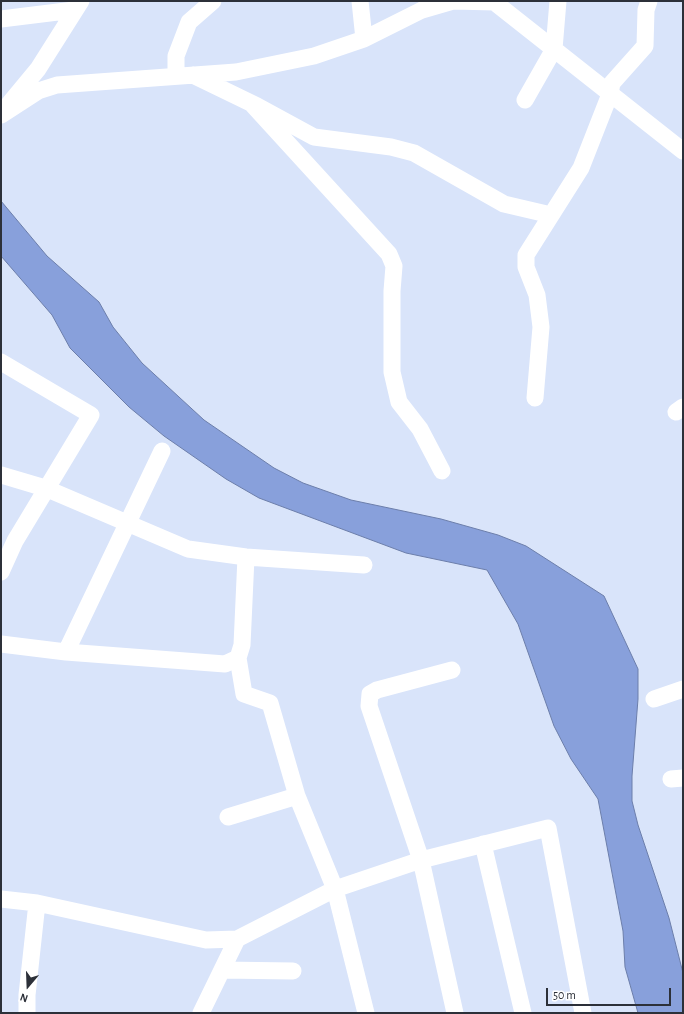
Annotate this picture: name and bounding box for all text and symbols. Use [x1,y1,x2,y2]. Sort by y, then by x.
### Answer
north arrow [8,966,48,1006]
scale bar [548,980,673,1006]
text: 50 m [553,989,576,1001]
text: N [19,991,29,1004]

